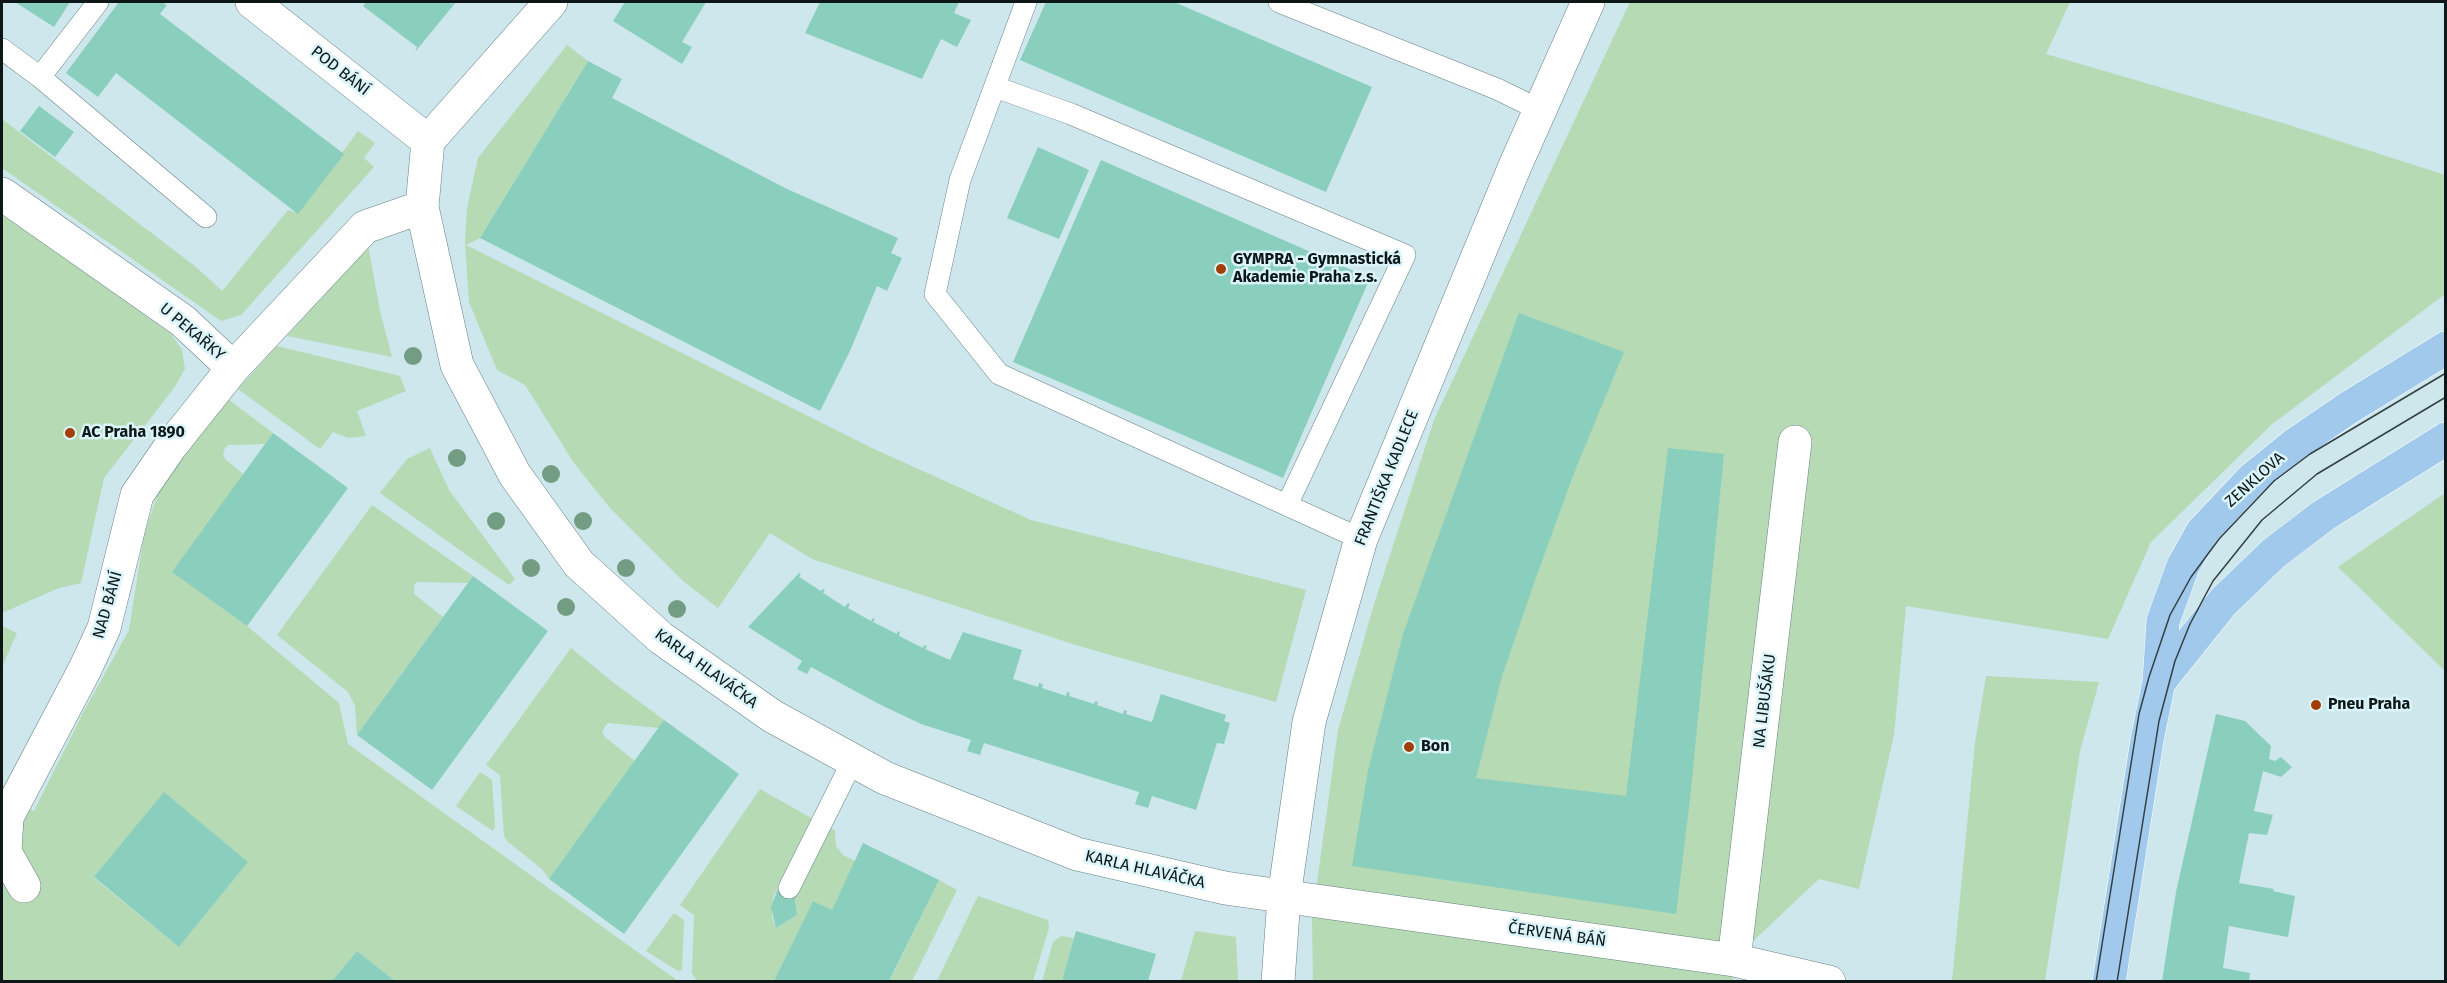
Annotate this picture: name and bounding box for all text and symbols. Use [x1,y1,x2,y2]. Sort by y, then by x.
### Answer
street label: POD BÁNÍ [307,42,373,100]
place label: GYMPRA - Gymnastická Akademie Praha z.s. [1233,250,1401,288]
marker: GYMPRA - Gymnastická Akademie Praha z.s. [1214,262,1228,276]
street label: U PEKAŘKY [156,299,228,365]
street label: FRANTIŠKA KADLECE [1351,407,1423,549]
place label: AC Praha 1890 [82,423,185,443]
marker: AC Praha 1890 [63,426,77,440]
street label: ZENKLOVA [2221,448,2289,512]
street label: NAD BÁNÍ [89,569,127,641]
street label: KARLA HLAVÁČKA [651,625,761,713]
street label: NA LIBUŠÁKU [1750,653,1780,749]
place label: Pneu Praha [2328,695,2410,715]
marker: Pneu Praha [2309,698,2323,712]
place label: Bon [1421,737,1449,757]
marker: Bon [1402,740,1416,754]
street label: KARLA HLAVÁČKA [1083,847,1207,893]
street label: ČERVENÁ BÁŇ [1507,919,1607,951]

